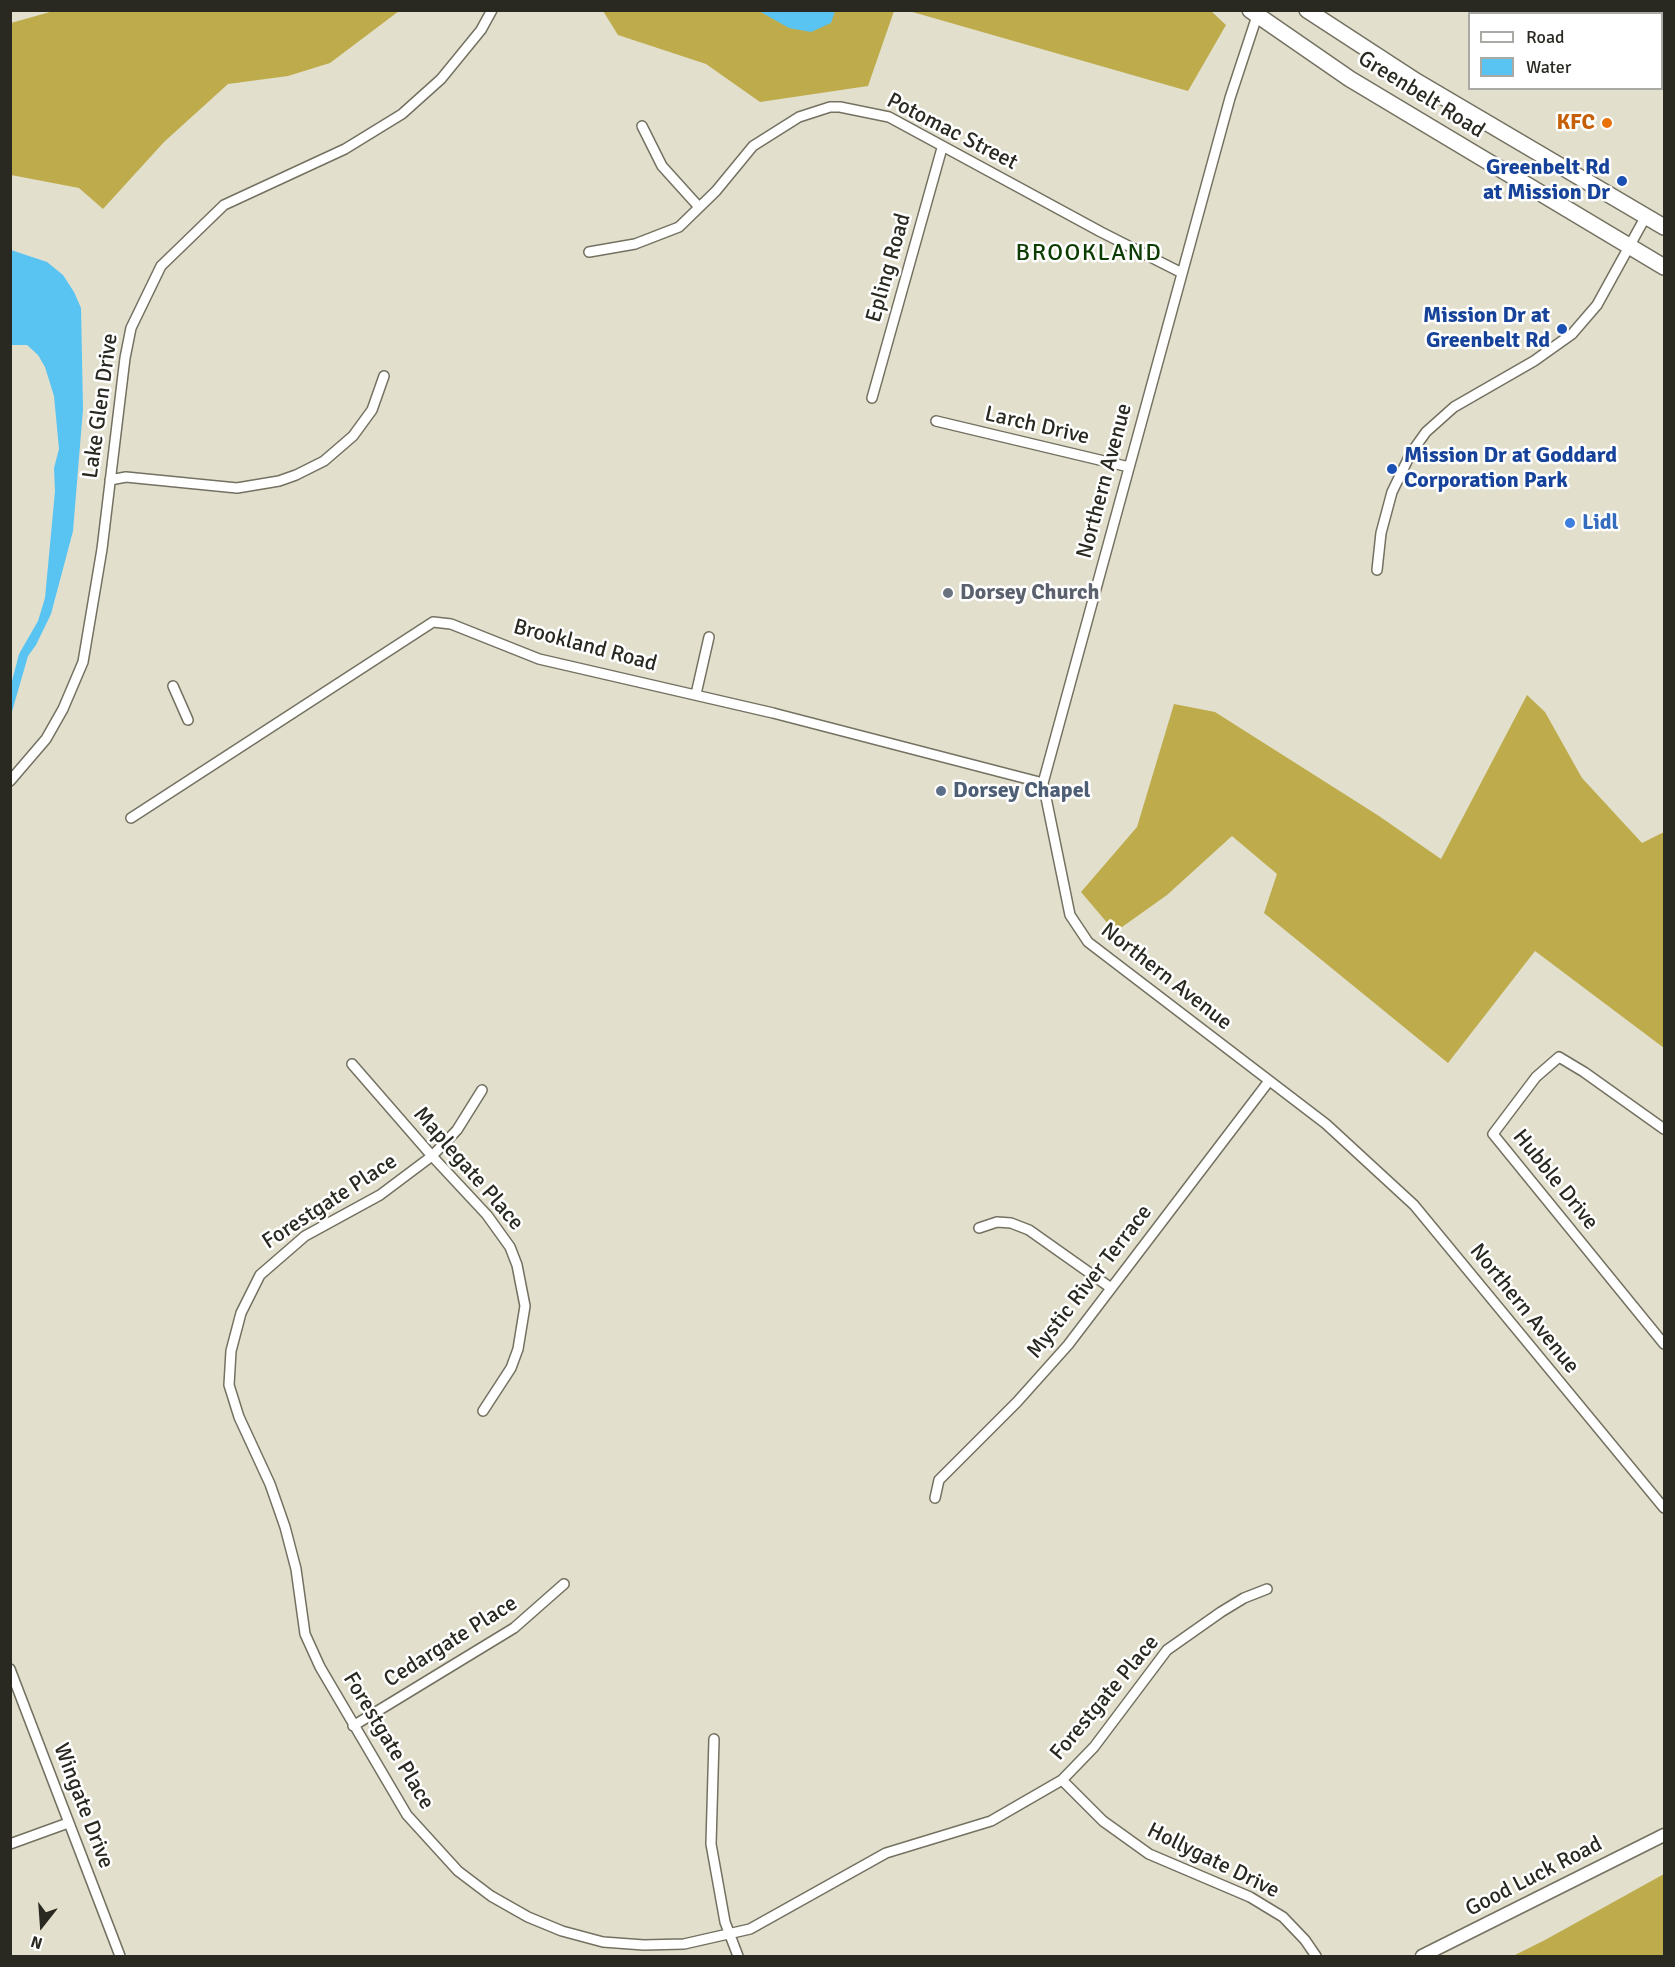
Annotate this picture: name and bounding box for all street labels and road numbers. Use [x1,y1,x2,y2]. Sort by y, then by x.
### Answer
street label: Greenbelt Road [1353,46,1489,144]
street label: Potomac Street [882,88,1022,176]
street label: Epling Road [861,211,917,325]
street label: Lake Glen Drive [78,332,124,480]
street label: Larch Drive [982,401,1092,451]
street label: Northern Avenue [1072,401,1138,561]
street label: Brookland Road [510,614,660,678]
street label: Northern Avenue [1095,918,1237,1036]
street label: Maplegate Place [407,1102,529,1236]
street label: Hubble Drive [1507,1125,1603,1235]
street label: Forestgate Place [258,1149,402,1255]
street label: Mystic River Terrace [1022,1200,1158,1364]
street label: Northern Avenue [1464,1239,1584,1379]
street label: Cedargate Place [380,1591,522,1693]
street label: Forestgate Place [1045,1630,1165,1766]
street label: Forestgate Place [337,1668,439,1814]
street label: Wingate Drive [47,1740,119,1872]
street label: Hollygate Drive [1143,1818,1283,1904]
street label: Good Luck Road [1461,1831,1607,1923]

